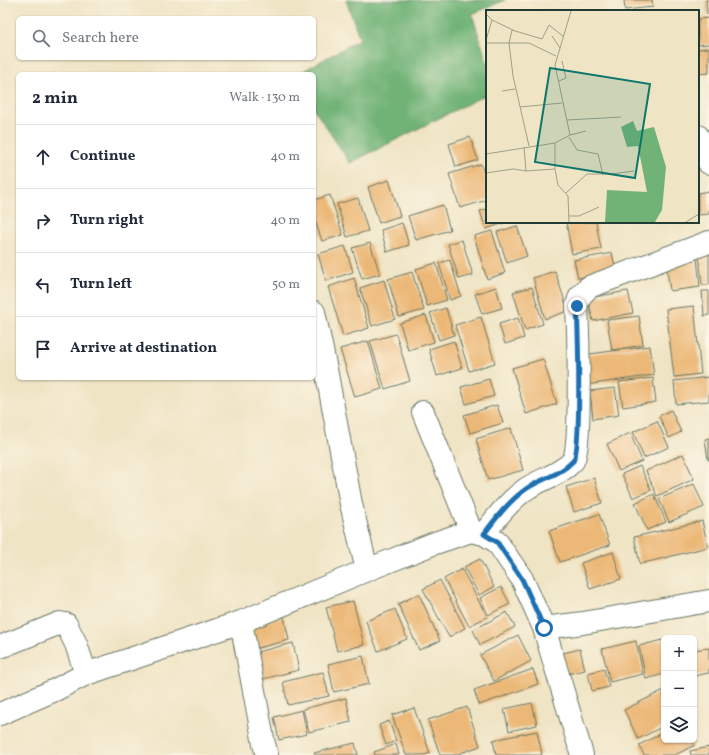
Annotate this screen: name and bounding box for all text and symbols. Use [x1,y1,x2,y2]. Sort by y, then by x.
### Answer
inset map [486,10,699,223]
search box [16,16,316,60]
icon: search [30,27,52,49]
text: Search here [62,28,139,49]
text: 2 min [32,87,78,110]
text: Walk · 130 m [229,89,300,107]
icon: ahead [32,146,54,168]
text: Continue [70,146,135,167]
text: 40 m [271,148,300,166]
icon: right [32,210,54,232]
text: Turn right [70,210,144,231]
text: 40 m [271,212,300,230]
icon: left [32,274,54,296]
text: Turn left [70,274,132,295]
text: 50 m [272,276,300,294]
route end [568,297,586,315]
icon: arrive [32,338,54,360]
text: Arrive at destination [70,338,217,359]
route start [535,619,553,637]
map controls [661,635,697,743]
button: + [661,635,697,671]
button: − [661,671,697,707]
button: layers [661,707,697,743]

